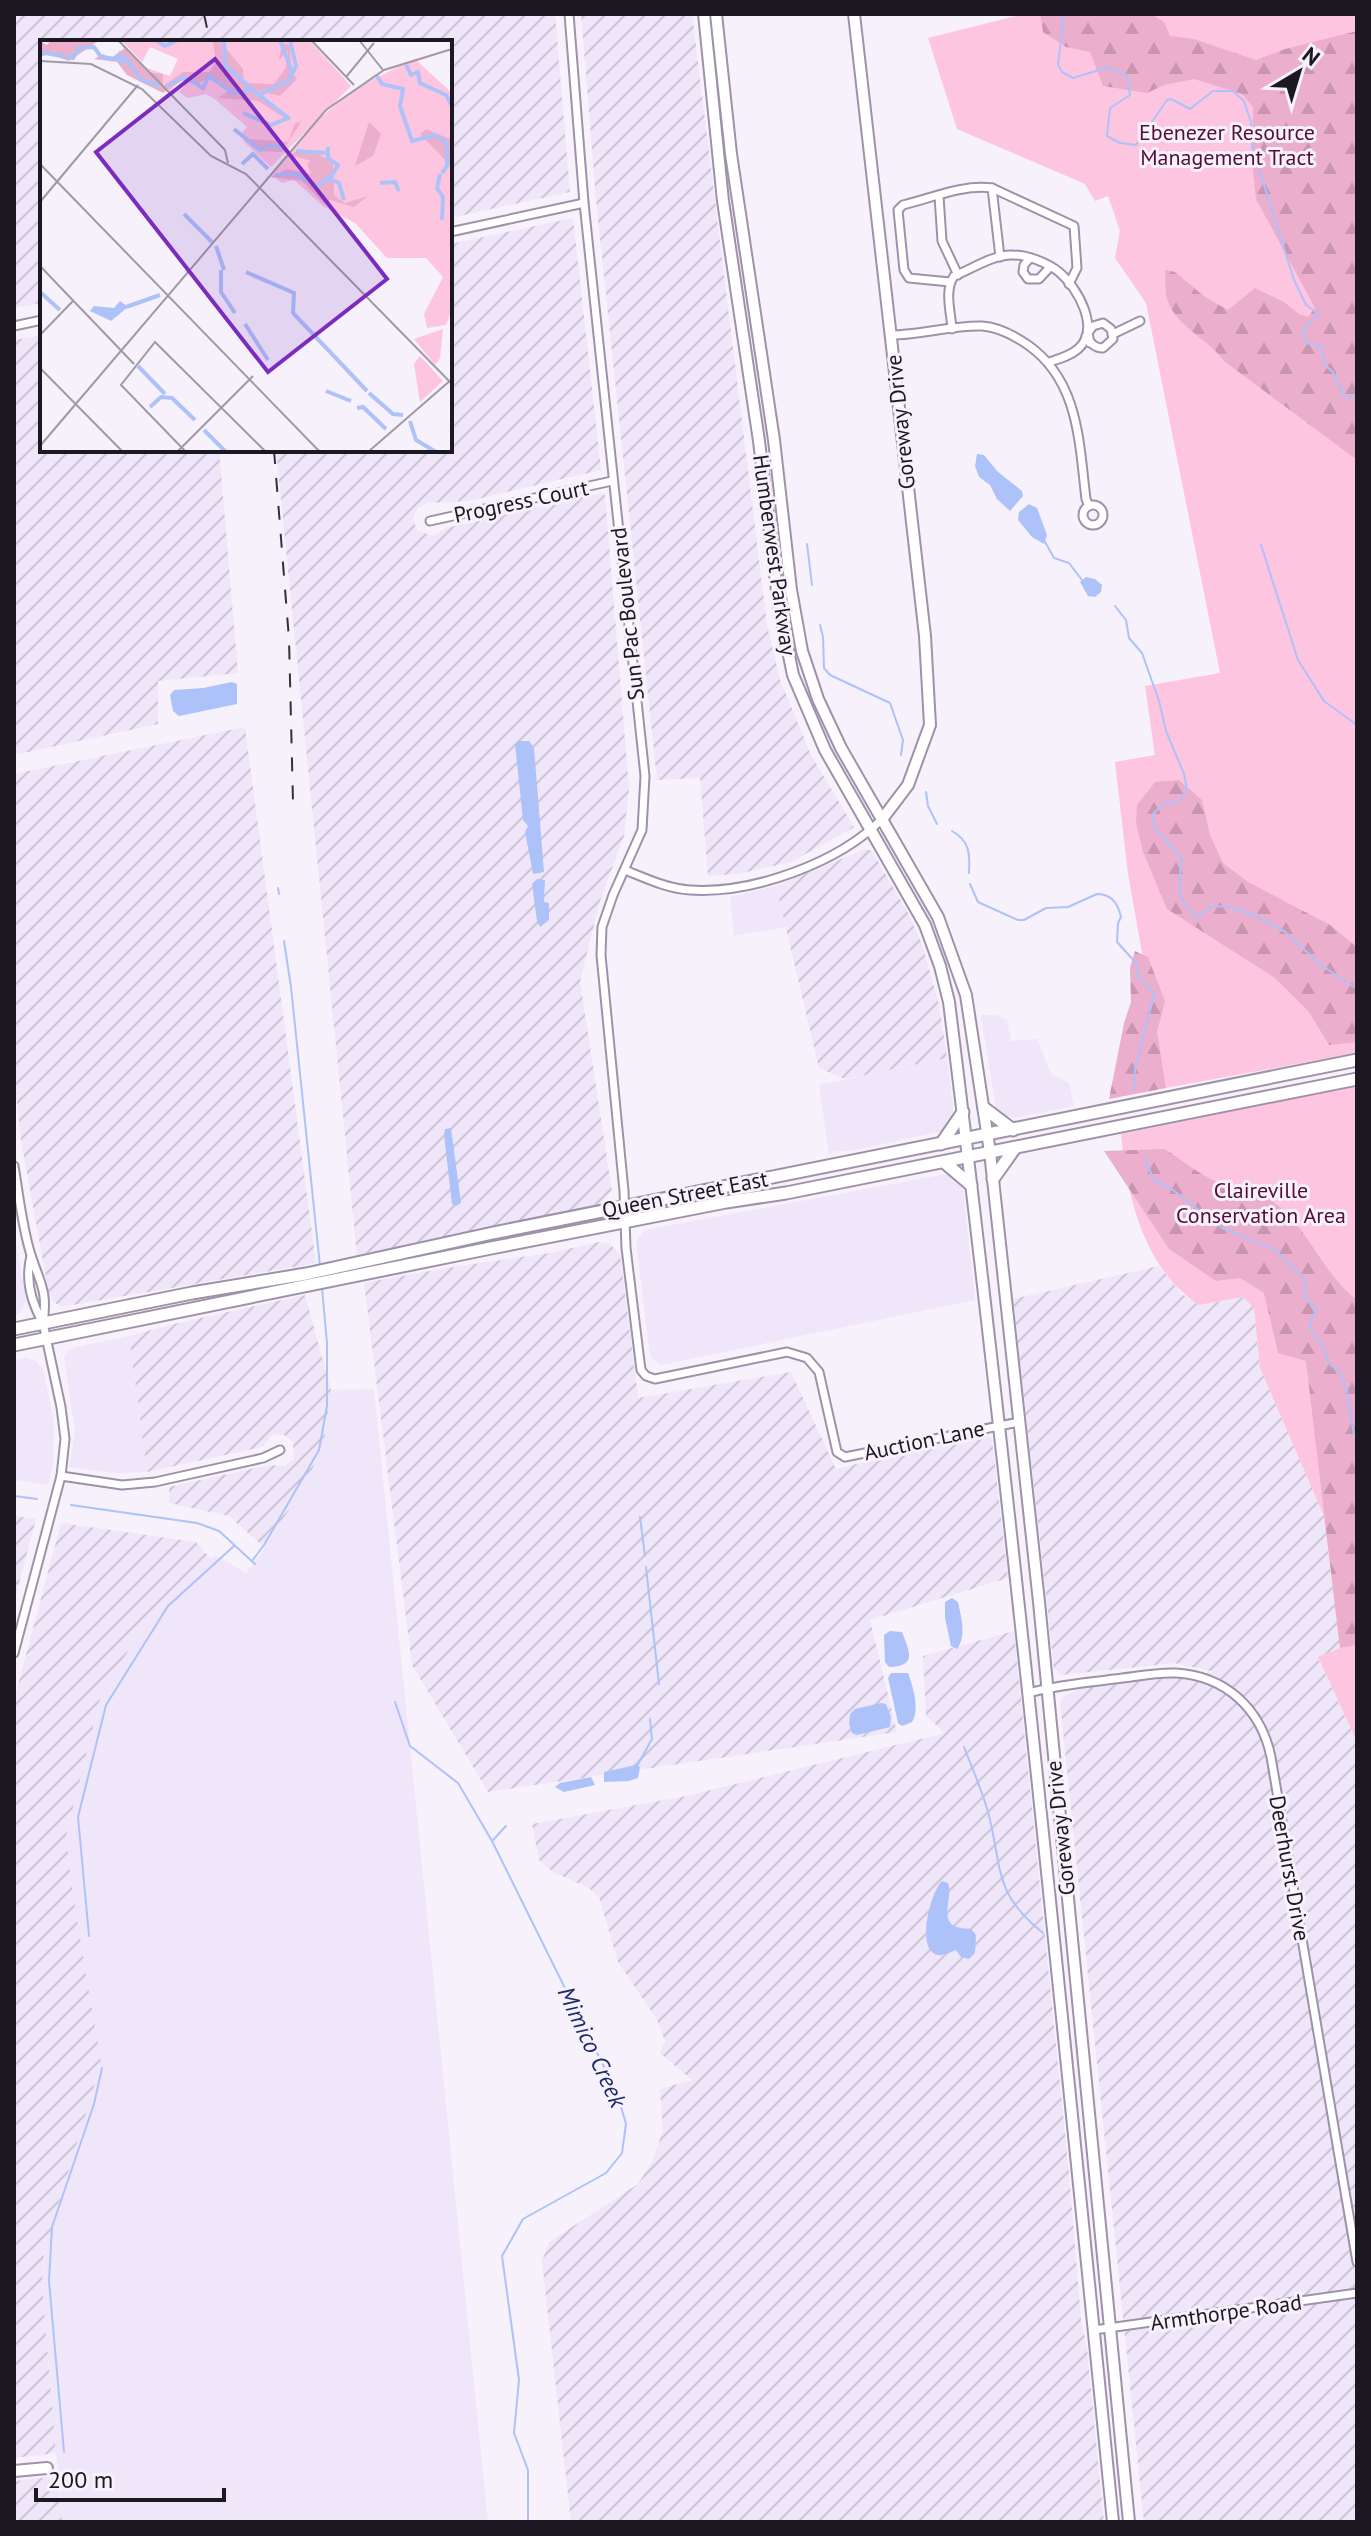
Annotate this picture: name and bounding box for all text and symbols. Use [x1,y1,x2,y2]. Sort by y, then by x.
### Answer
north arrow [1259,32,1339,112]
inset map [40,40,452,452]
text: N [1297,41,1326,72]
park label: Ebenezer Resource Management Tract [1139,118,1315,171]
street label: Goreway Drive [879,353,921,491]
street label: Humberwest Parkway [747,453,803,658]
street label: Progress Court [451,473,591,529]
street label: Sun Pac Boulevard [604,526,650,702]
street label: Queen Street East [600,1164,771,1224]
park label: Claireville Conservation Area [1176,1176,1346,1229]
street label: Auction Lane [861,1414,987,1466]
street label: Goreway Drive [1039,1759,1081,1897]
street label: Deerhurst Drive [1263,1793,1317,1943]
water label: Mimico Creek [551,1981,634,2113]
street label: Armthorpe Road [1149,2288,1303,2336]
scale bar [36,2452,224,2502]
text: 200 m [48,2464,113,2495]

